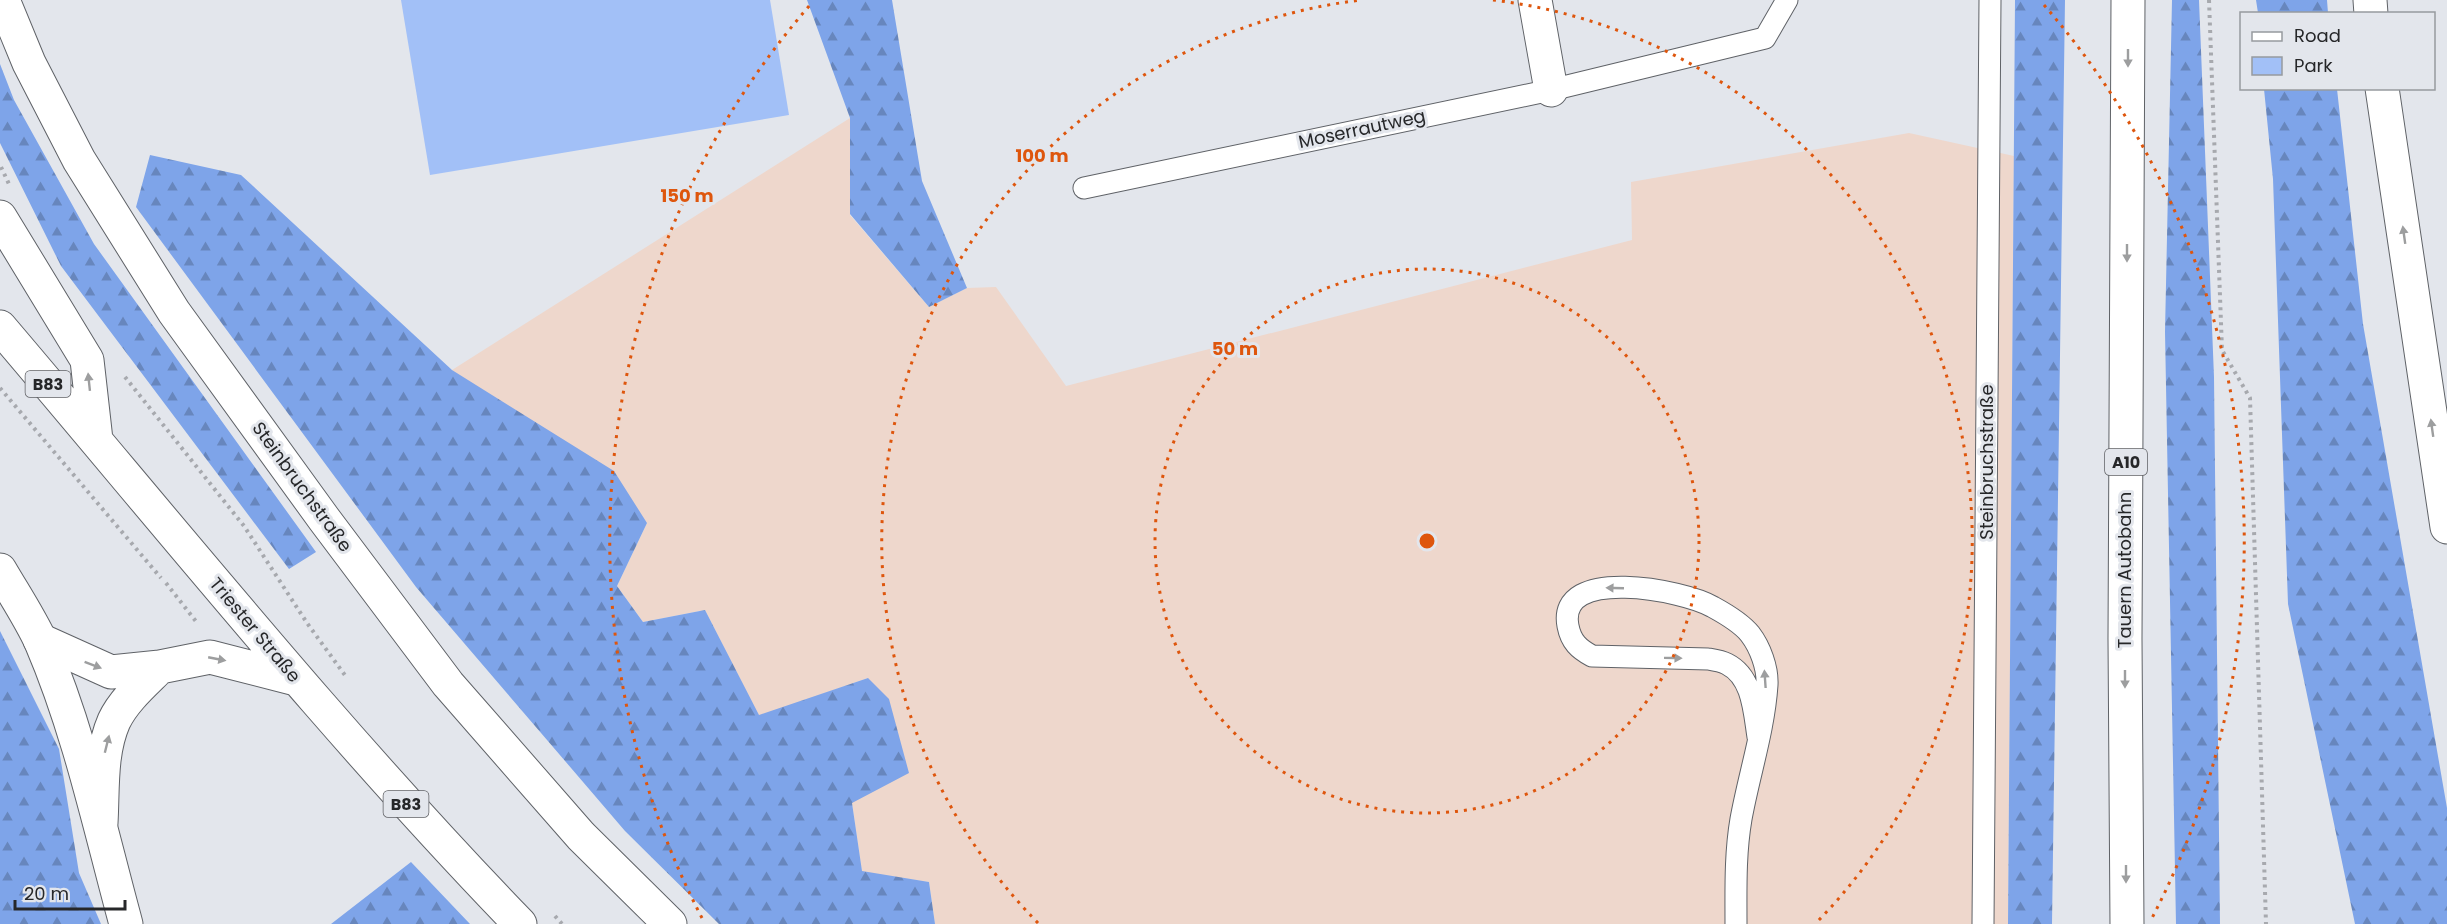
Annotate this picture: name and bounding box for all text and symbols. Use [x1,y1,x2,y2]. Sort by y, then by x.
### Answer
legend [2240,12,2435,90]
text: Road [2294,23,2341,48]
one-way arrow [2123,49,2133,68]
text: Park [2294,53,2333,78]
street label: Moserrautweg [1296,103,1428,154]
text: 100 m [1015,143,1069,168]
text: 150 m [660,183,714,208]
one-way arrow [2399,226,2408,245]
one-way arrow [2122,244,2132,263]
text: 50 m [1212,336,1258,361]
road number: B83 [26,371,70,397]
one-way arrow [84,372,94,391]
street label: Steinbruchstraße [1974,384,1999,540]
street label: Steinbruchstraße [247,417,358,557]
one-way arrow [2428,418,2437,437]
road number: A10 [2105,449,2147,475]
street label: Tauern Autobahn [2112,492,2137,648]
centre of rings [1417,531,1437,551]
street label: Triester Straße [204,572,307,688]
one-way arrow [1606,583,1625,593]
one-way arrow [1663,653,1682,663]
one-way arrow [208,655,227,664]
one-way arrow [84,661,102,670]
one-way arrow [1760,669,1770,688]
one-way arrow [2120,670,2130,689]
one-way arrow [103,735,112,753]
road number: B83 [384,791,428,817]
one-way arrow [2121,865,2131,884]
scale bar [15,873,124,911]
text: 20 m [24,881,69,906]

